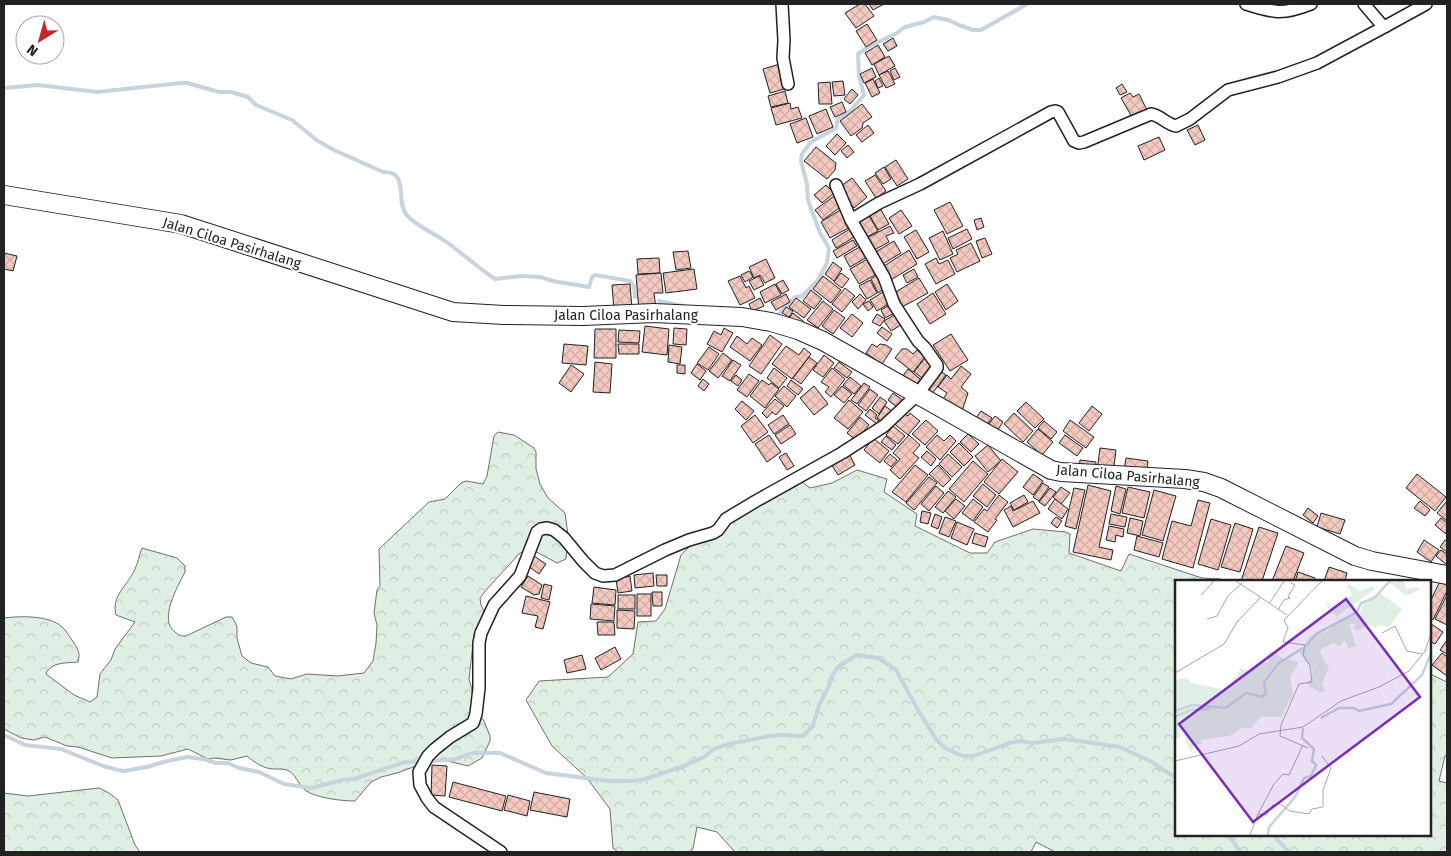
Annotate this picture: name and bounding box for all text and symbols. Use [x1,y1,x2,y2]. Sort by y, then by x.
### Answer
north arrow [15,15,65,65]
text: N [24,40,41,60]
street label: Jalan Ciloa Pasirhalang [161,214,304,272]
street label: Jalan Ciloa Pasirhalang [554,307,699,324]
street label: Jalan Ciloa Pasirhalang [1056,461,1201,491]
inset map [1175,580,1431,836]

